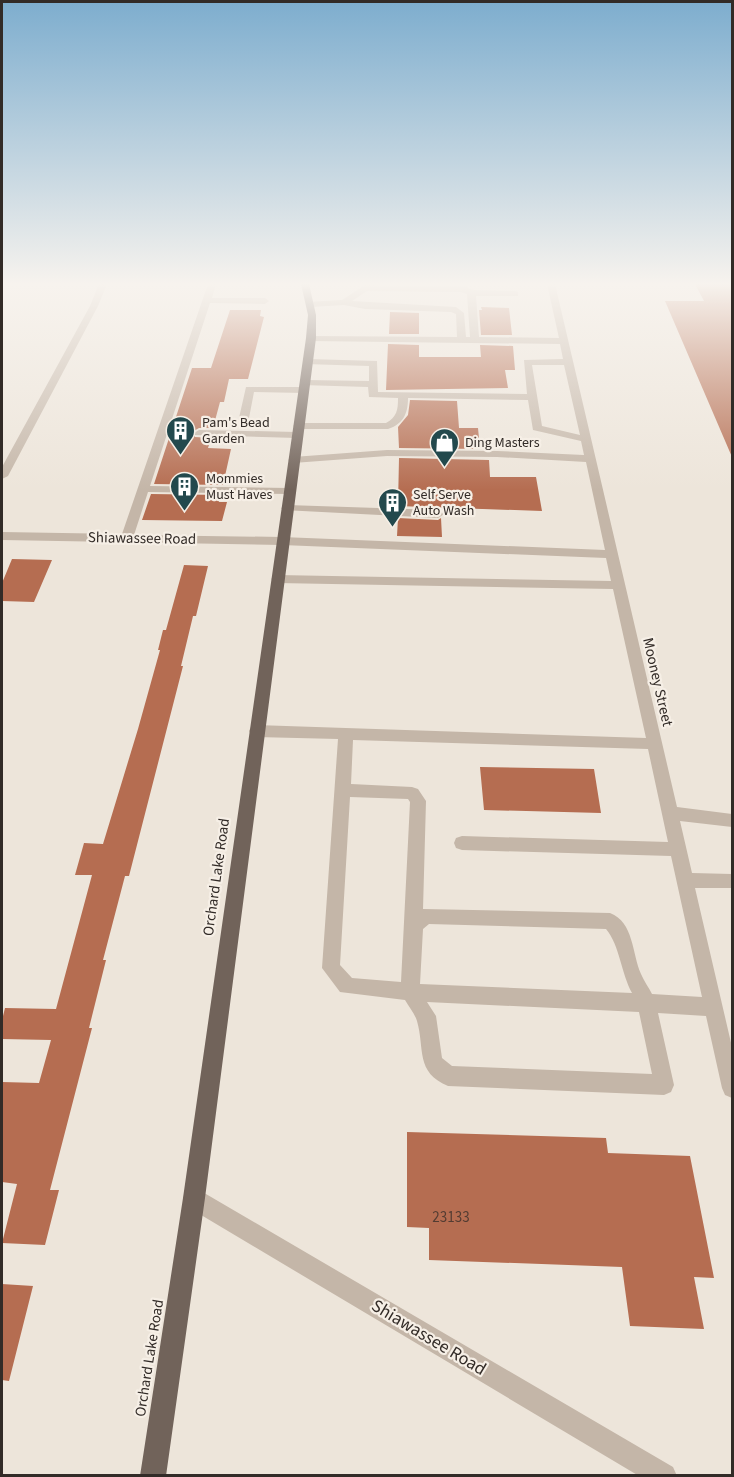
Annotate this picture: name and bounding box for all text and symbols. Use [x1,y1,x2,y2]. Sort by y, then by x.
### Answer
place label: Pam's Bead Garden [202,413,270,449]
building icon: Pam's Bead Garden [165,414,197,456]
shop icon: Ding Masters [428,426,460,468]
place label: Ding Masters [465,433,540,453]
place label: Mommies Must Haves [206,469,273,505]
building icon: Mommies Must Haves [169,470,201,512]
place label: Self Serve Auto Wash [413,485,474,521]
building icon: Self Serve Auto Wash [376,486,408,528]
street label: Shiawassee Road [88,527,196,550]
street label: Mooney Street [637,636,678,729]
street label: Orchard Lake Road [198,817,235,937]
house number: 23133 [432,1207,470,1228]
street label: Shiawassee Road [367,1293,491,1382]
street label: Orchard Lake Road [130,1298,169,1418]

